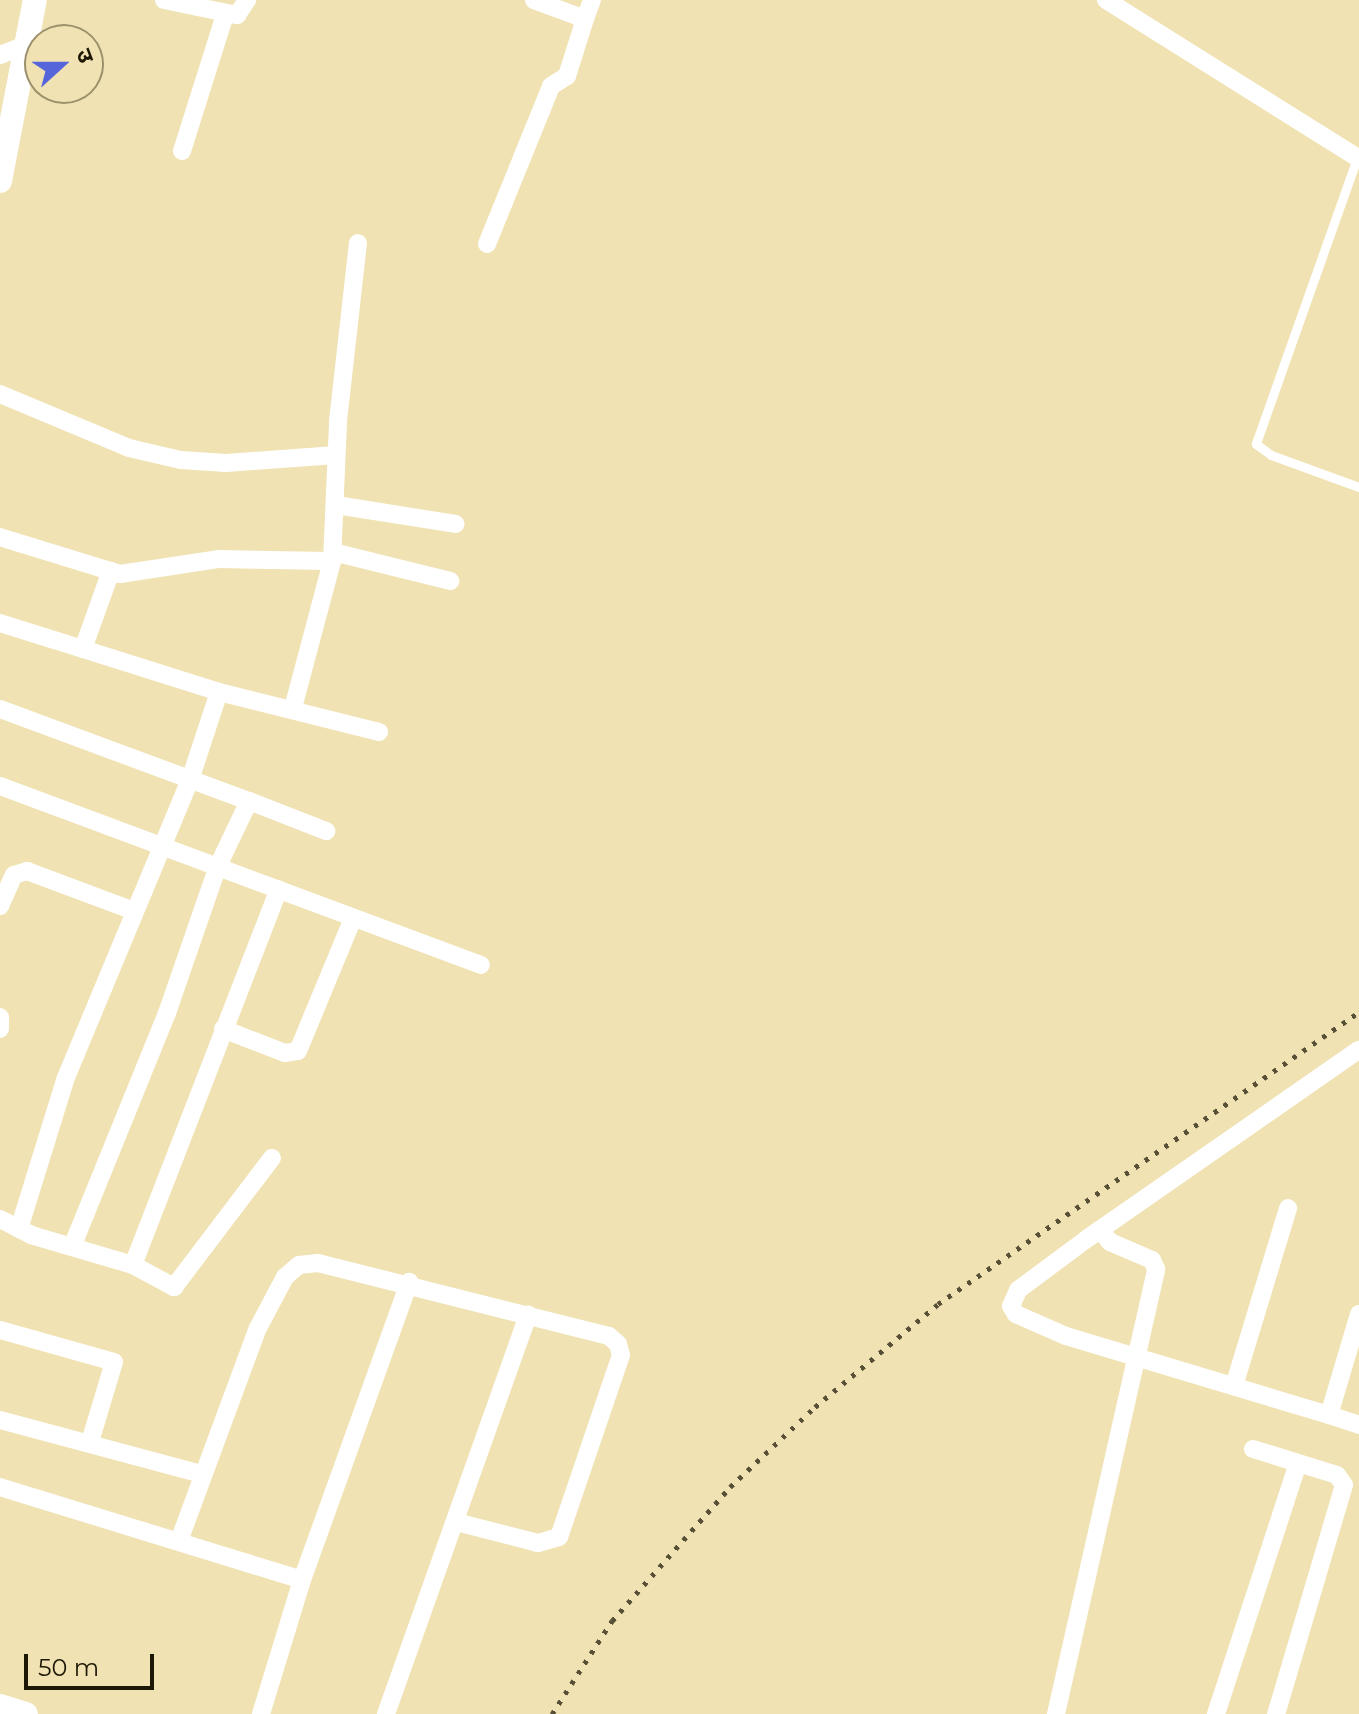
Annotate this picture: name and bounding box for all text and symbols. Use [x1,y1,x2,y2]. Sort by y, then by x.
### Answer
north arrow [24,24,104,104]
text: उ [70,45,100,67]
scale bar [28,1638,158,1688]
text: 50 m [38,1653,99,1682]

